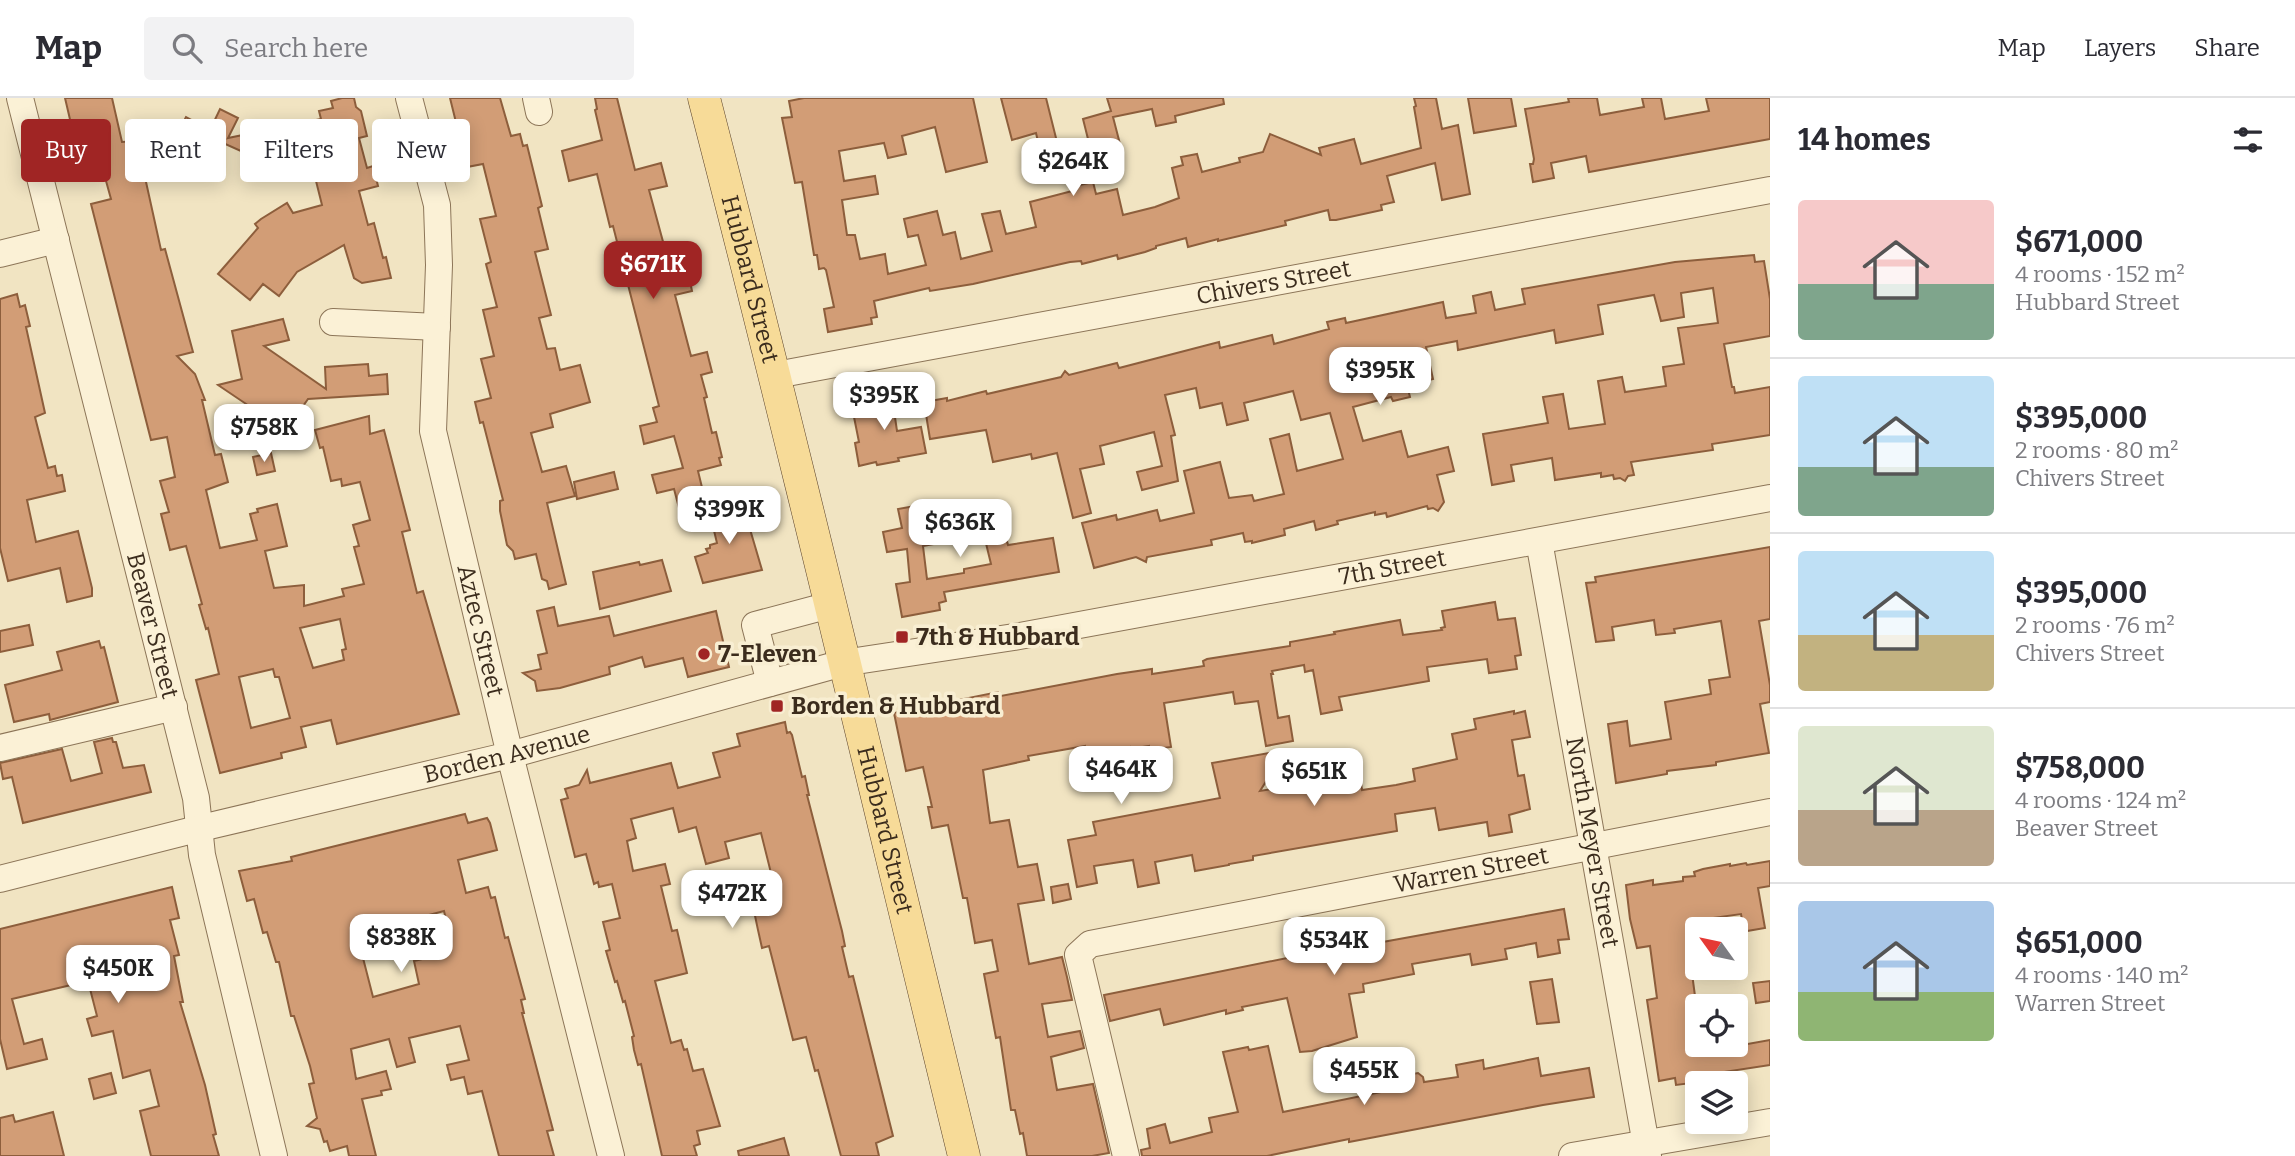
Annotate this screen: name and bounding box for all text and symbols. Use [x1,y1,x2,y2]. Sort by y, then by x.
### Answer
search box [144,17,634,80]
text: Map [35,28,102,68]
icon: search [168,29,206,67]
text: Search here [224,33,368,64]
text: Map [1998,34,2046,62]
text: Layers [2084,34,2156,62]
text: Share [2194,34,2260,62]
chip: Buy [21,119,111,182]
chip: Rent [125,119,226,182]
chip: Filters [240,119,358,182]
chip: New [372,119,470,182]
icon: filters [2229,121,2267,159]
text: 14 homes [1798,122,1931,158]
pin: $264K [1024,139,1122,198]
text: $264K [1037,147,1109,175]
street label: Hubbard Street [716,192,785,366]
text: $671,000 [2015,224,2143,260]
icon: home [1854,228,1938,312]
pin: $671K [604,242,702,301]
text: $671K [620,250,686,278]
street label: Chivers Street [1194,254,1353,310]
text: 4 rooms · 152 m² [2015,260,2185,288]
text: Hubbard Street [2015,288,2180,316]
pin: $395K [1331,348,1429,407]
text: $395K [1345,356,1415,384]
pin: $395K [835,372,933,432]
text: $395K [849,381,919,409]
text: $395,000 [2015,400,2147,436]
pin: $758K [215,404,313,464]
icon: home [1854,404,1938,488]
text: $758K [230,413,298,441]
text: 2 rooms · 80 m² [2015,436,2178,464]
text: Chivers Street [2015,464,2165,492]
pin: $399K [680,486,778,546]
text: $399K [694,495,764,523]
pin: $636K [911,500,1009,559]
text: $636K [925,508,995,536]
street label: 7th Street [1337,544,1448,591]
street label: Beaver Street [121,550,185,702]
street label: Aztec Street [451,562,510,700]
text: $395,000 [2015,575,2147,611]
icon: home [1854,579,1938,663]
text: 2 rooms · 76 m² [2015,611,2175,639]
place label: 7th & Hubbard [916,623,1080,651]
marker: 7th & Hubbard [894,629,910,645]
text: Chivers Street [2015,639,2165,667]
place label: 7-Eleven [718,640,817,668]
marker: 7-Eleven [696,646,712,662]
place label: Borden & Hubbard [791,692,1001,720]
marker: Borden & Hubbard [769,698,785,714]
street label: Borden Avenue [421,720,593,789]
street label: North Meyer Street [1560,735,1625,950]
street label: Hubbard Street [851,743,919,917]
pin: $464K [1072,746,1170,806]
pin: $651K [1265,748,1363,808]
text: $758,000 [2015,750,2145,786]
icon: home [1854,754,1938,838]
text: $464K [1085,755,1157,783]
text: $651K [1281,757,1347,785]
text: 4 rooms · 124 m² [2015,786,2186,814]
text: Beaver Street [2015,814,2158,842]
street label: Warren Street [1391,841,1551,899]
pin: $472K [683,870,781,930]
text: $472K [697,879,767,907]
pin: $838K [352,914,450,974]
north arrow [1685,917,1748,980]
map controls [1685,917,1748,1134]
pin: $534K [1285,918,1383,977]
text: $838K [366,923,436,951]
text: $651,000 [2015,925,2143,961]
text: $534K [1299,926,1369,954]
icon: home [1854,929,1938,1013]
pin: $450K [69,946,167,1005]
text: $450K [82,954,154,982]
text: 4 rooms · 140 m² [2015,961,2188,989]
text: Warren Street [2015,989,2165,1017]
button: locate [1685,994,1748,1057]
pin: $455K [1315,1048,1413,1107]
text: $455K [1329,1056,1399,1084]
button: layers [1685,1071,1748,1134]

